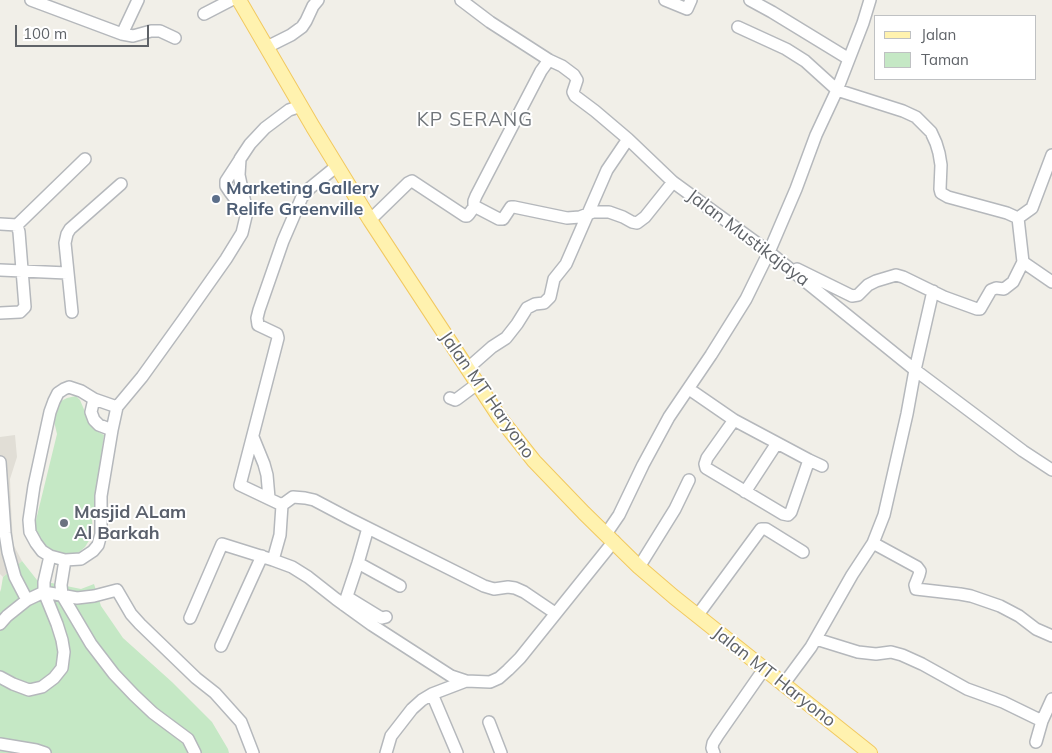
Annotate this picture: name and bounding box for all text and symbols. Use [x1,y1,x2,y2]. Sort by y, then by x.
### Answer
scale bar [18,15,151,47]
legend [874,15,1037,80]
text: 100 m [23,24,67,43]
text: Jalan [921,25,956,44]
text: Taman [921,50,969,69]
district label: KP SERANG [416,109,534,131]
place label: Marketing Gallery Relife Greenville [226,178,379,220]
street label: Jalan Mustikajaya [683,185,813,291]
marker: Marketing Gallery Relife Greenville [210,193,222,205]
street label: Jalan MT Haryono [435,327,539,463]
place label: Masjid ALam Al Barkah [74,502,186,544]
marker: Masjid ALam Al Barkah [58,517,70,529]
street label: Jalan MT Haryono [708,622,840,732]

